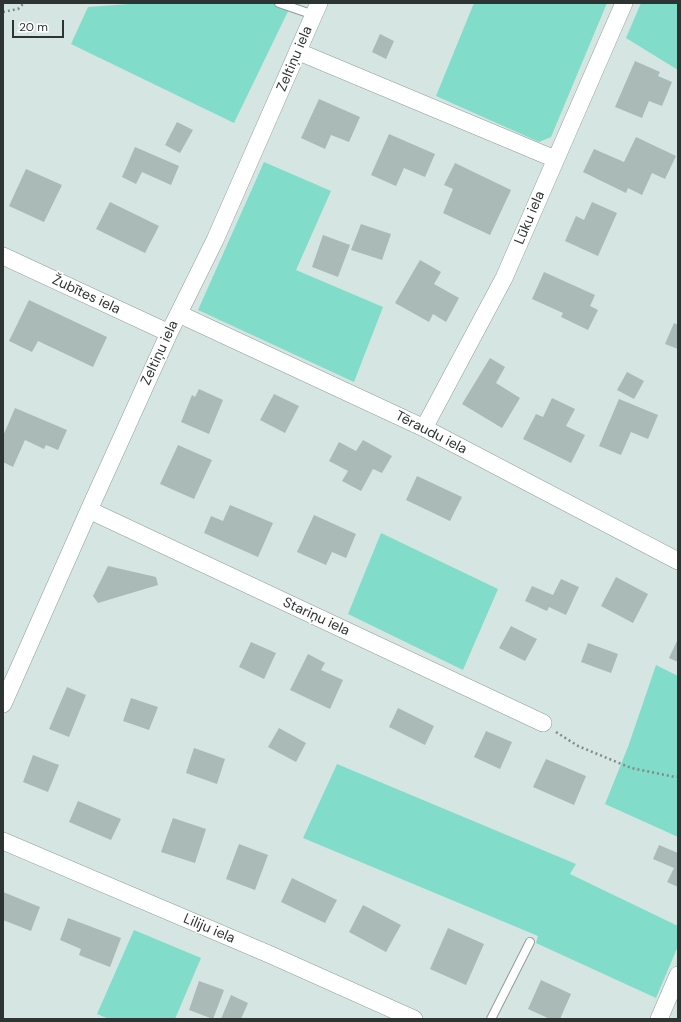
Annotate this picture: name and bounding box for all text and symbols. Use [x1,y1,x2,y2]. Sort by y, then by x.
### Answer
scale bar [14,12,66,38]
text: 20 m [19,19,48,35]
street label: Zeltiņu iela [274,24,316,94]
street label: Lūku iela [511,189,549,247]
street label: Žubītes iela [49,272,123,318]
street label: Zeltiņu iela [138,318,182,388]
street label: Tēraudu iela [392,408,470,458]
street label: Stariņu iela [280,594,352,640]
street label: Liliju iela [181,911,237,947]

